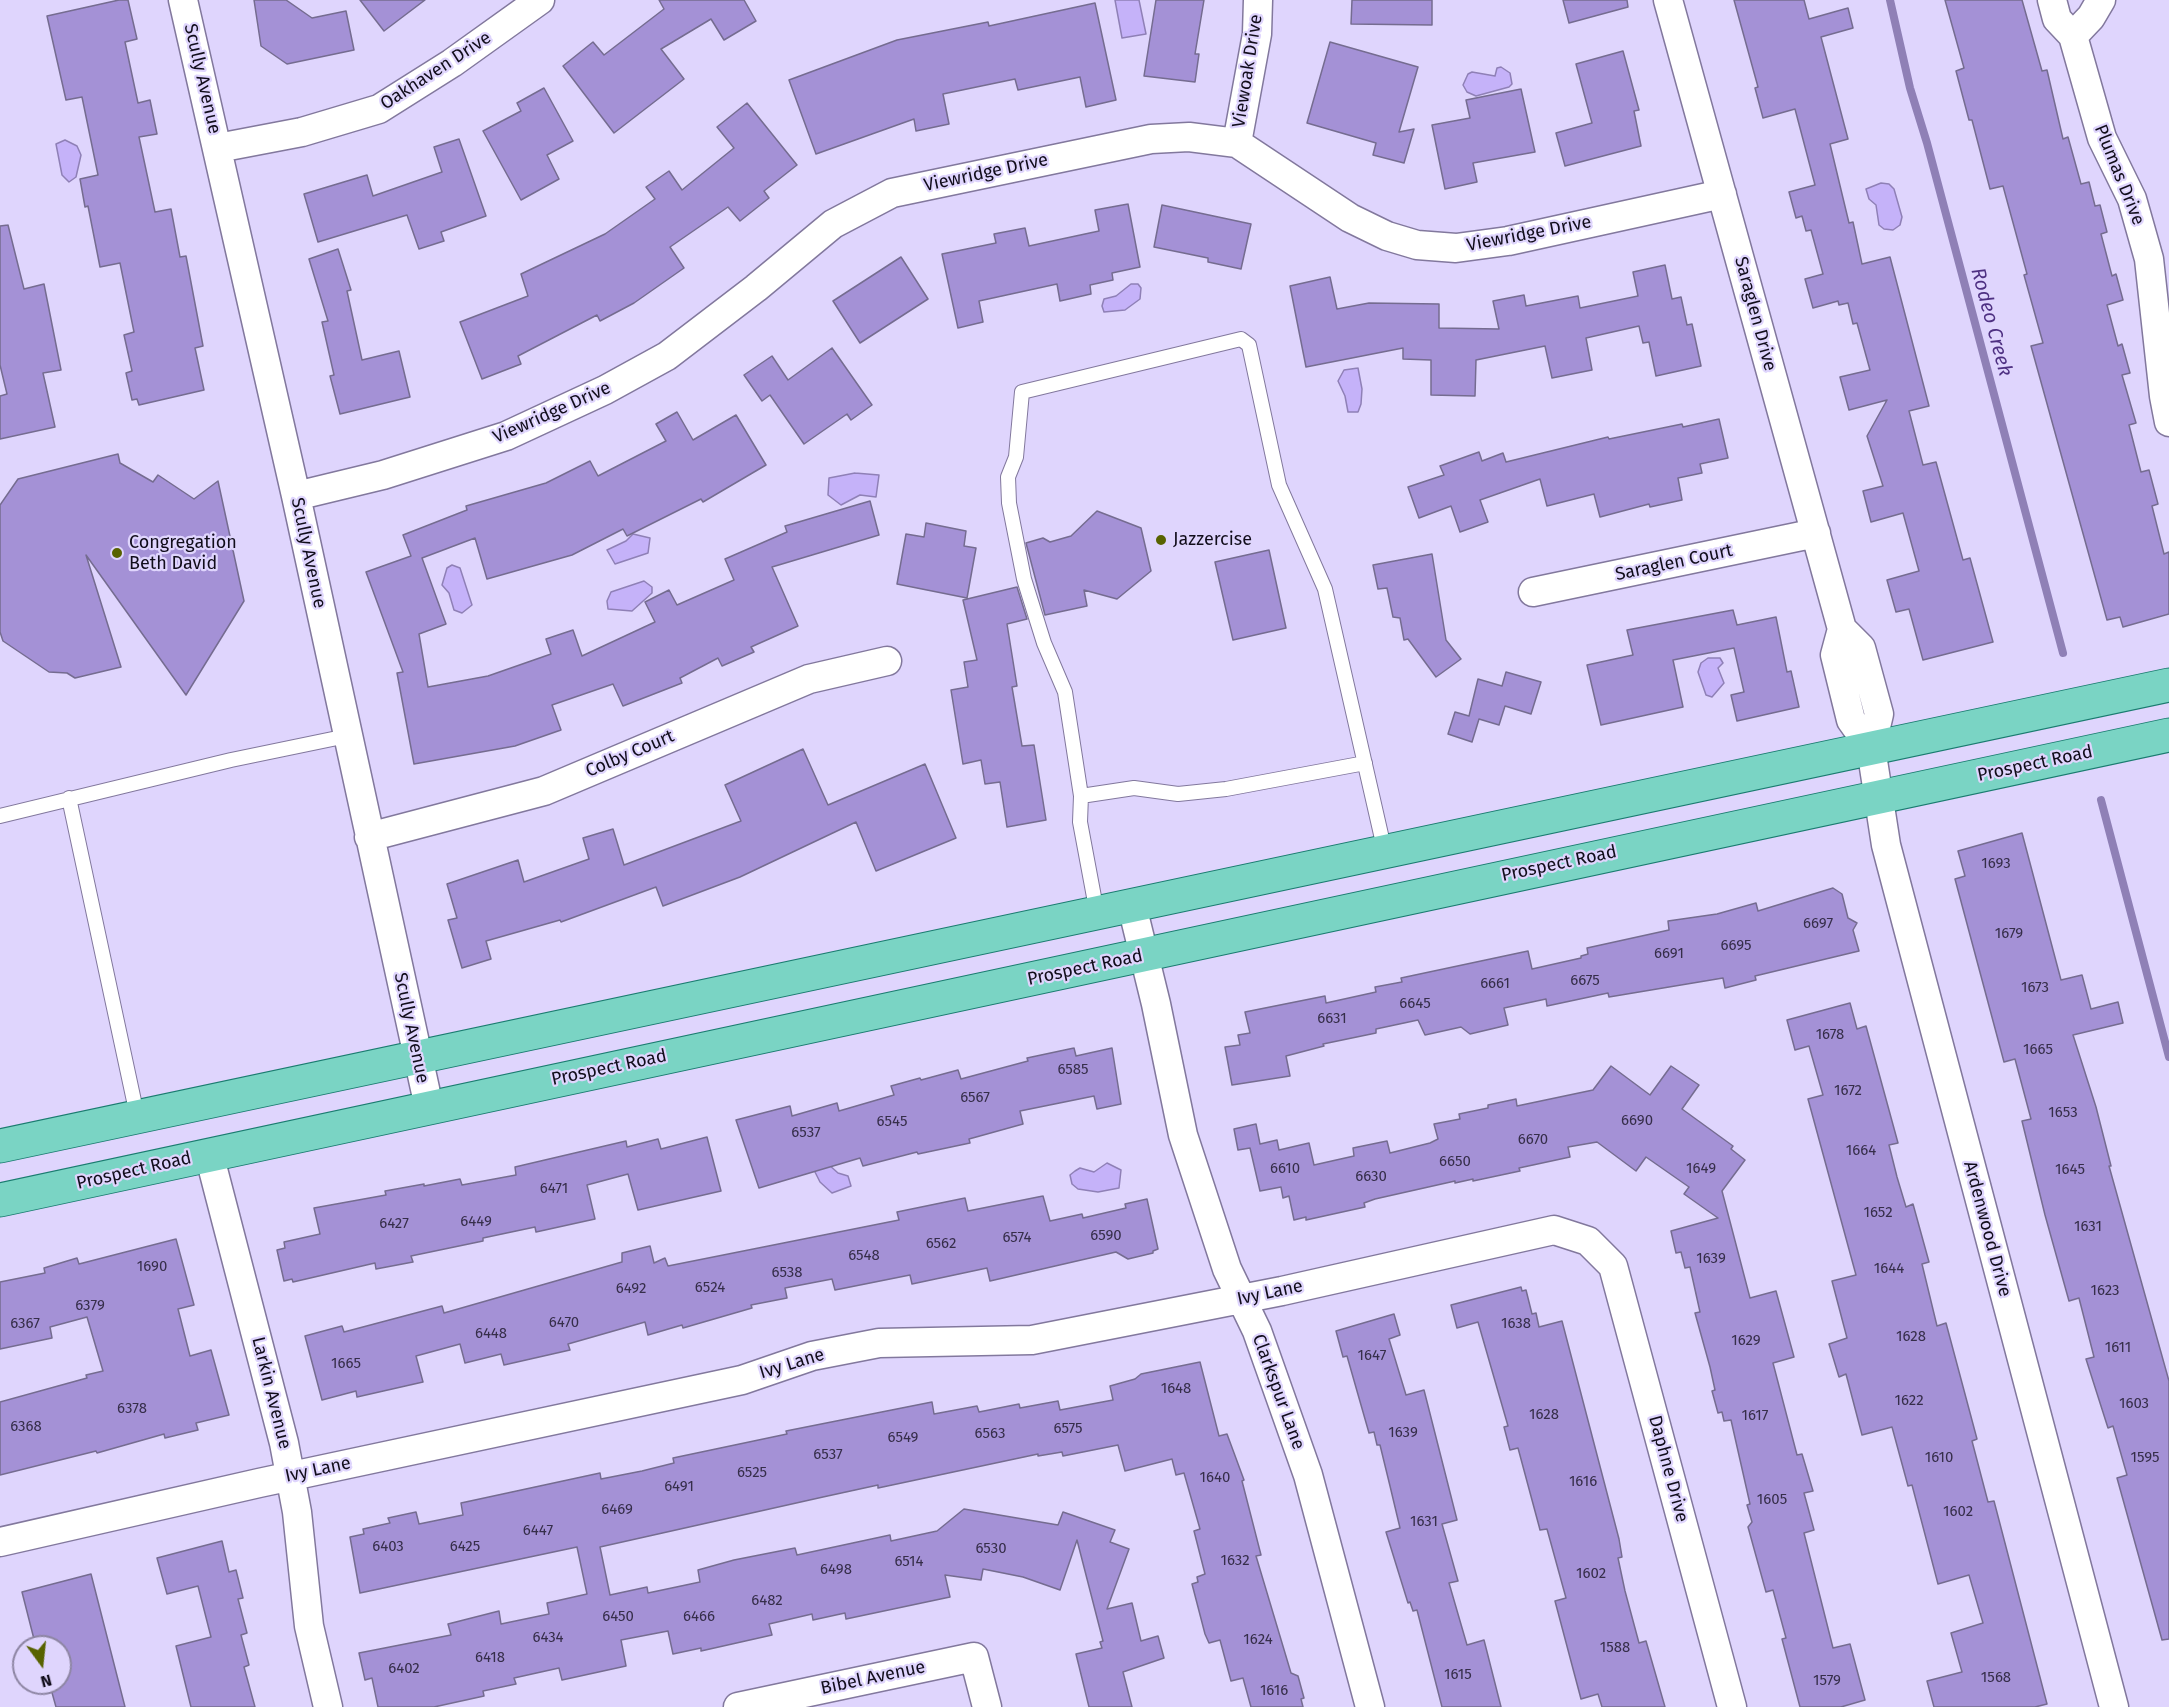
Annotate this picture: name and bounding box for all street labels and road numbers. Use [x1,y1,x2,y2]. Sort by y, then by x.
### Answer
street label: Viewoak Drive [1228,13,1268,129]
street label: Scully Avenue [179,22,225,136]
street label: Oakhaven Drive [377,27,495,115]
street label: Plumas Drive [2089,122,2149,228]
street label: Viewridge Drive [922,149,1050,197]
street label: Viewridge Drive [1465,211,1593,257]
street label: Saraglen Drive [1729,254,1781,374]
street label: Viewridge Drive [490,377,614,449]
street label: Scully Avenue [286,496,330,610]
street label: Saraglen Court [1613,540,1735,586]
street label: Colby Court [583,726,677,782]
street label: Prospect Road [1975,741,2095,787]
street label: Prospect Road [1499,841,1619,887]
street label: Prospect Road [1025,945,1145,991]
street label: Scully Avenue [389,971,433,1085]
street label: Prospect Road [549,1045,669,1091]
street label: Prospect Road [74,1147,194,1195]
street label: Ardenwood Drive [1959,1159,2015,1299]
street label: Ivy Lane [1235,1275,1305,1311]
street label: Clarkspur Lane [1247,1331,1309,1453]
street label: Larkin Avenue [247,1335,295,1451]
street label: Ivy Lane [757,1344,827,1384]
street label: Daphne Drive [1643,1413,1693,1525]
street label: Ivy Lane [283,1452,353,1488]
street label: Bibel Avenue [819,1656,927,1700]

